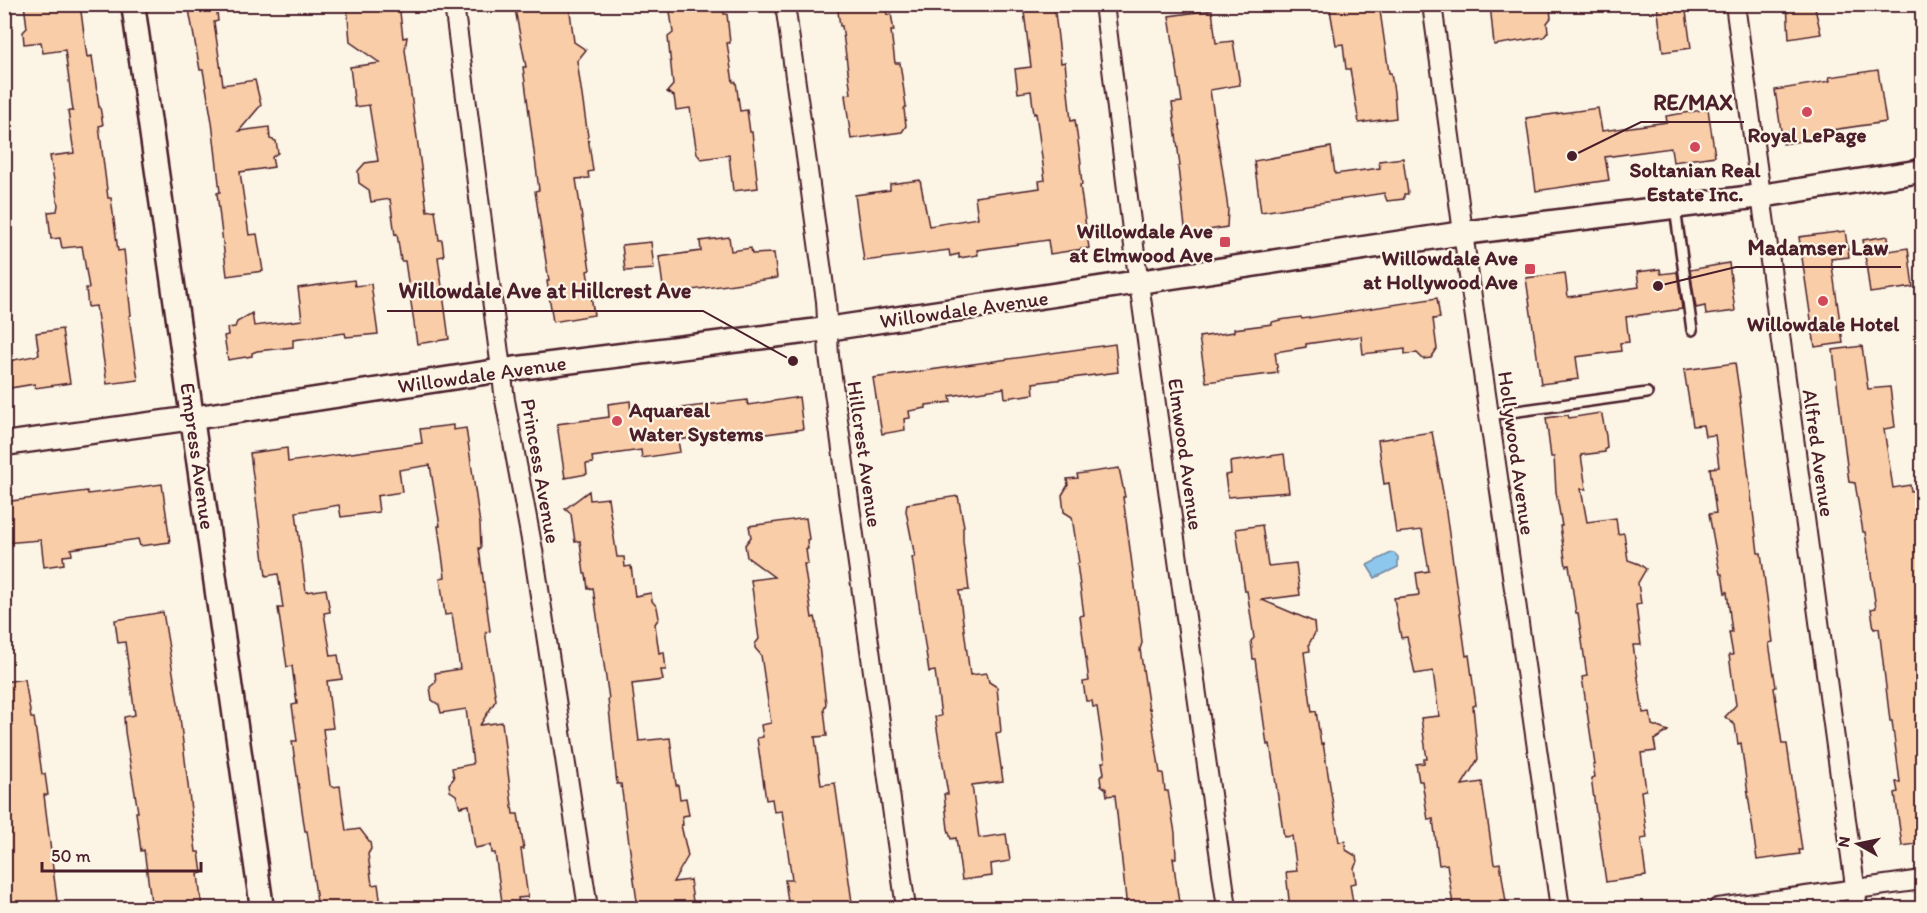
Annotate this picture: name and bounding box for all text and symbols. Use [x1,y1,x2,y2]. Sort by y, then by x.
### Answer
callout: RE/MAX [1641,82,1744,122]
text: RE/MAX [1653,89,1733,116]
marker: Royal LePage [1800,105,1814,119]
place label: Royal LePage [1748,122,1866,148]
marker: Soltanian Real Estate Inc. [1688,140,1702,154]
place label: Soltanian Real Estate Inc. [1630,157,1762,206]
place label: Willowdale Ave at Elmwood Ave [1069,218,1213,267]
callout: Madamser Law [1736,227,1901,267]
text: Madamser Law [1747,234,1889,261]
marker: Willowdale Ave at Elmwood Ave [1218,235,1232,249]
place label: Willowdale Ave at Hollywood Ave [1363,245,1518,295]
marker: Willowdale Ave at Hollywood Ave [1523,262,1537,276]
callout: Willowdale Ave at Hillcrest Ave [387,271,703,311]
text: Willowdale Ave at Hillcrest Ave [399,277,692,304]
street label: Willowdale Avenue [878,285,1050,333]
marker: Willowdale Hotel [1816,294,1830,308]
place label: Willowdale Hotel [1747,311,1900,336]
street label: Willowdale Avenue [396,350,568,398]
street label: Hollywood Avenue [1493,369,1541,537]
street label: Elmwood Avenue [1163,376,1209,532]
street label: Hillcrest Avenue [842,379,888,529]
street label: Empress Avenue [175,381,221,531]
street label: Alfred Avenue [1798,388,1840,518]
street label: Princess Avenue [516,397,566,546]
place label: Aquareal Water Systems [628,397,764,447]
marker: Aquareal Water Systems [610,414,624,428]
north arrow [1828,814,1888,874]
scale bar [42,835,201,873]
text: N [1833,835,1854,849]
text: 50 m [51,845,91,867]

